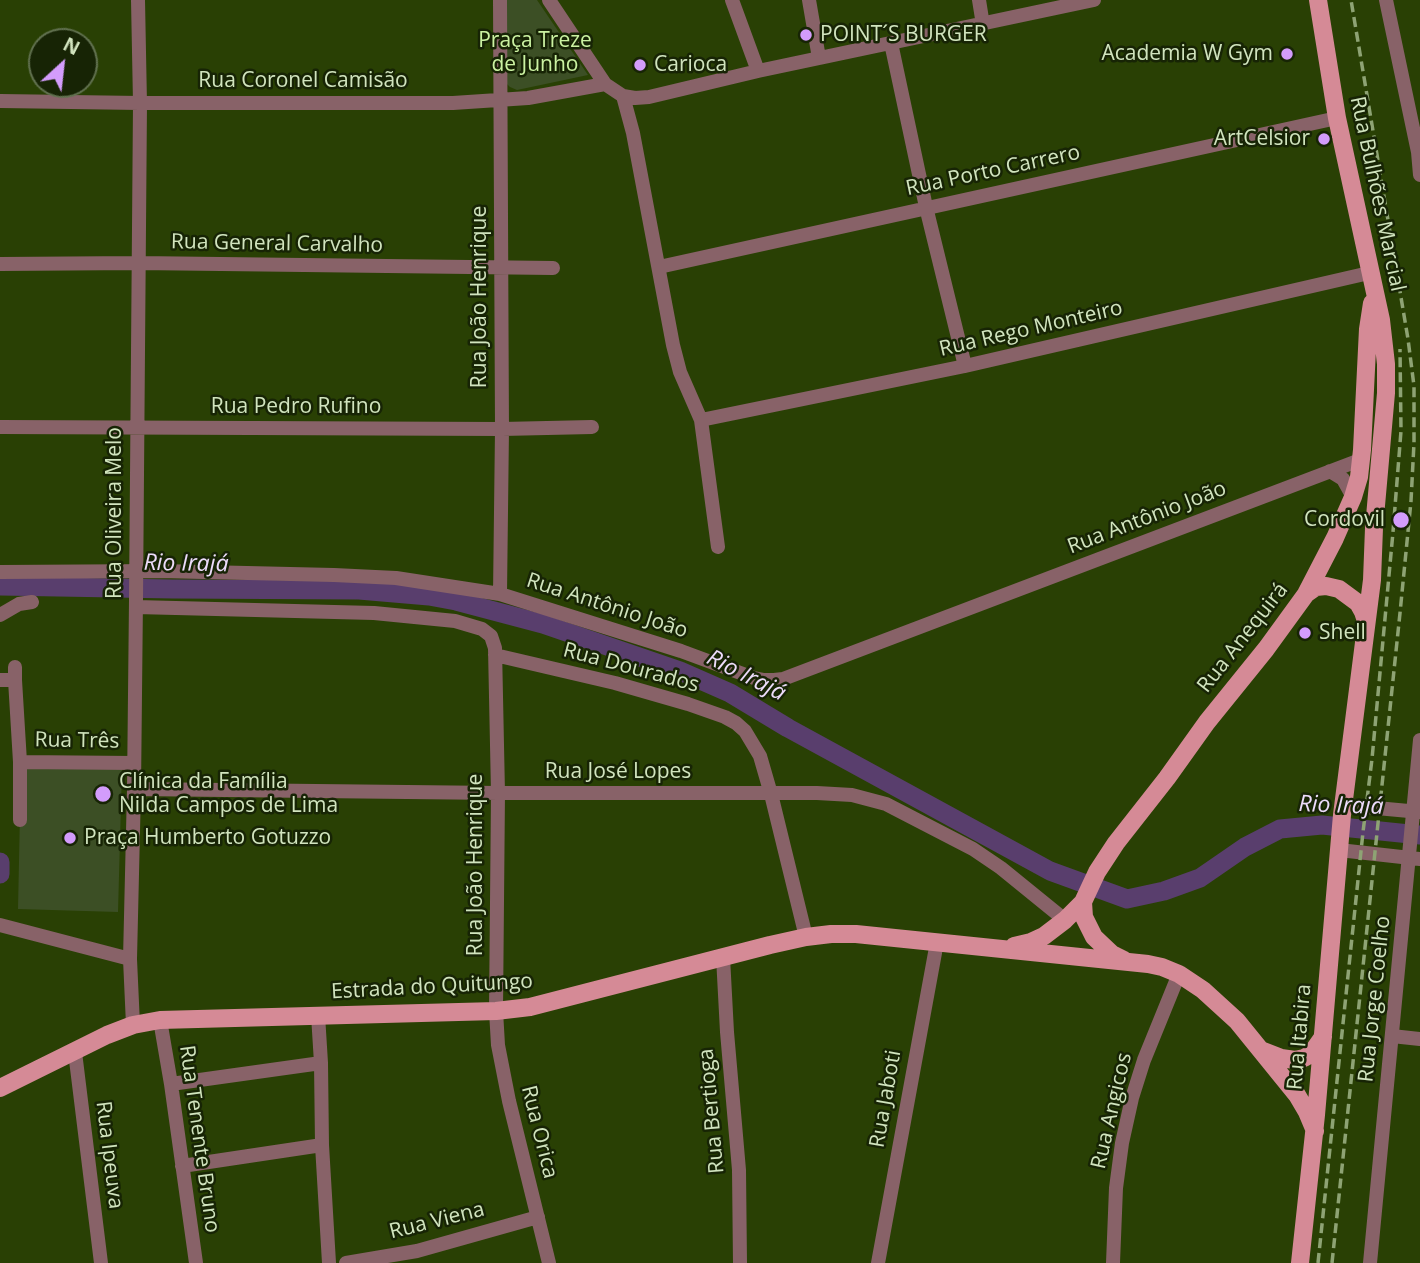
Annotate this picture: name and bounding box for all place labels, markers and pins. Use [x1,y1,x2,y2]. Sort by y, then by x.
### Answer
place label: POINT´S BURGER [820,22,987,48]
marker: POINT´S BURGER [798,27,814,43]
place label: Academia W Gym [1101,41,1273,67]
marker: Academia W Gym [1279,46,1295,62]
place label: Carioca [654,52,727,78]
marker: Carioca [632,57,648,73]
place label: ArtCelsior [1214,126,1310,152]
marker: ArtCelsior [1316,131,1332,147]
place label: Cordovil [1304,507,1385,533]
marker: Cordovil [1391,510,1411,530]
place label: Shell [1319,620,1366,646]
marker: Shell [1297,625,1313,641]
place label: Clínica da Família Nilda Campos de Lima [119,769,338,819]
marker: Clínica da Família Nilda Campos de Lima [93,784,113,804]
place label: Praça Humberto Gotuzzo [84,825,331,851]
marker: Praça Humberto Gotuzzo [62,830,78,846]

